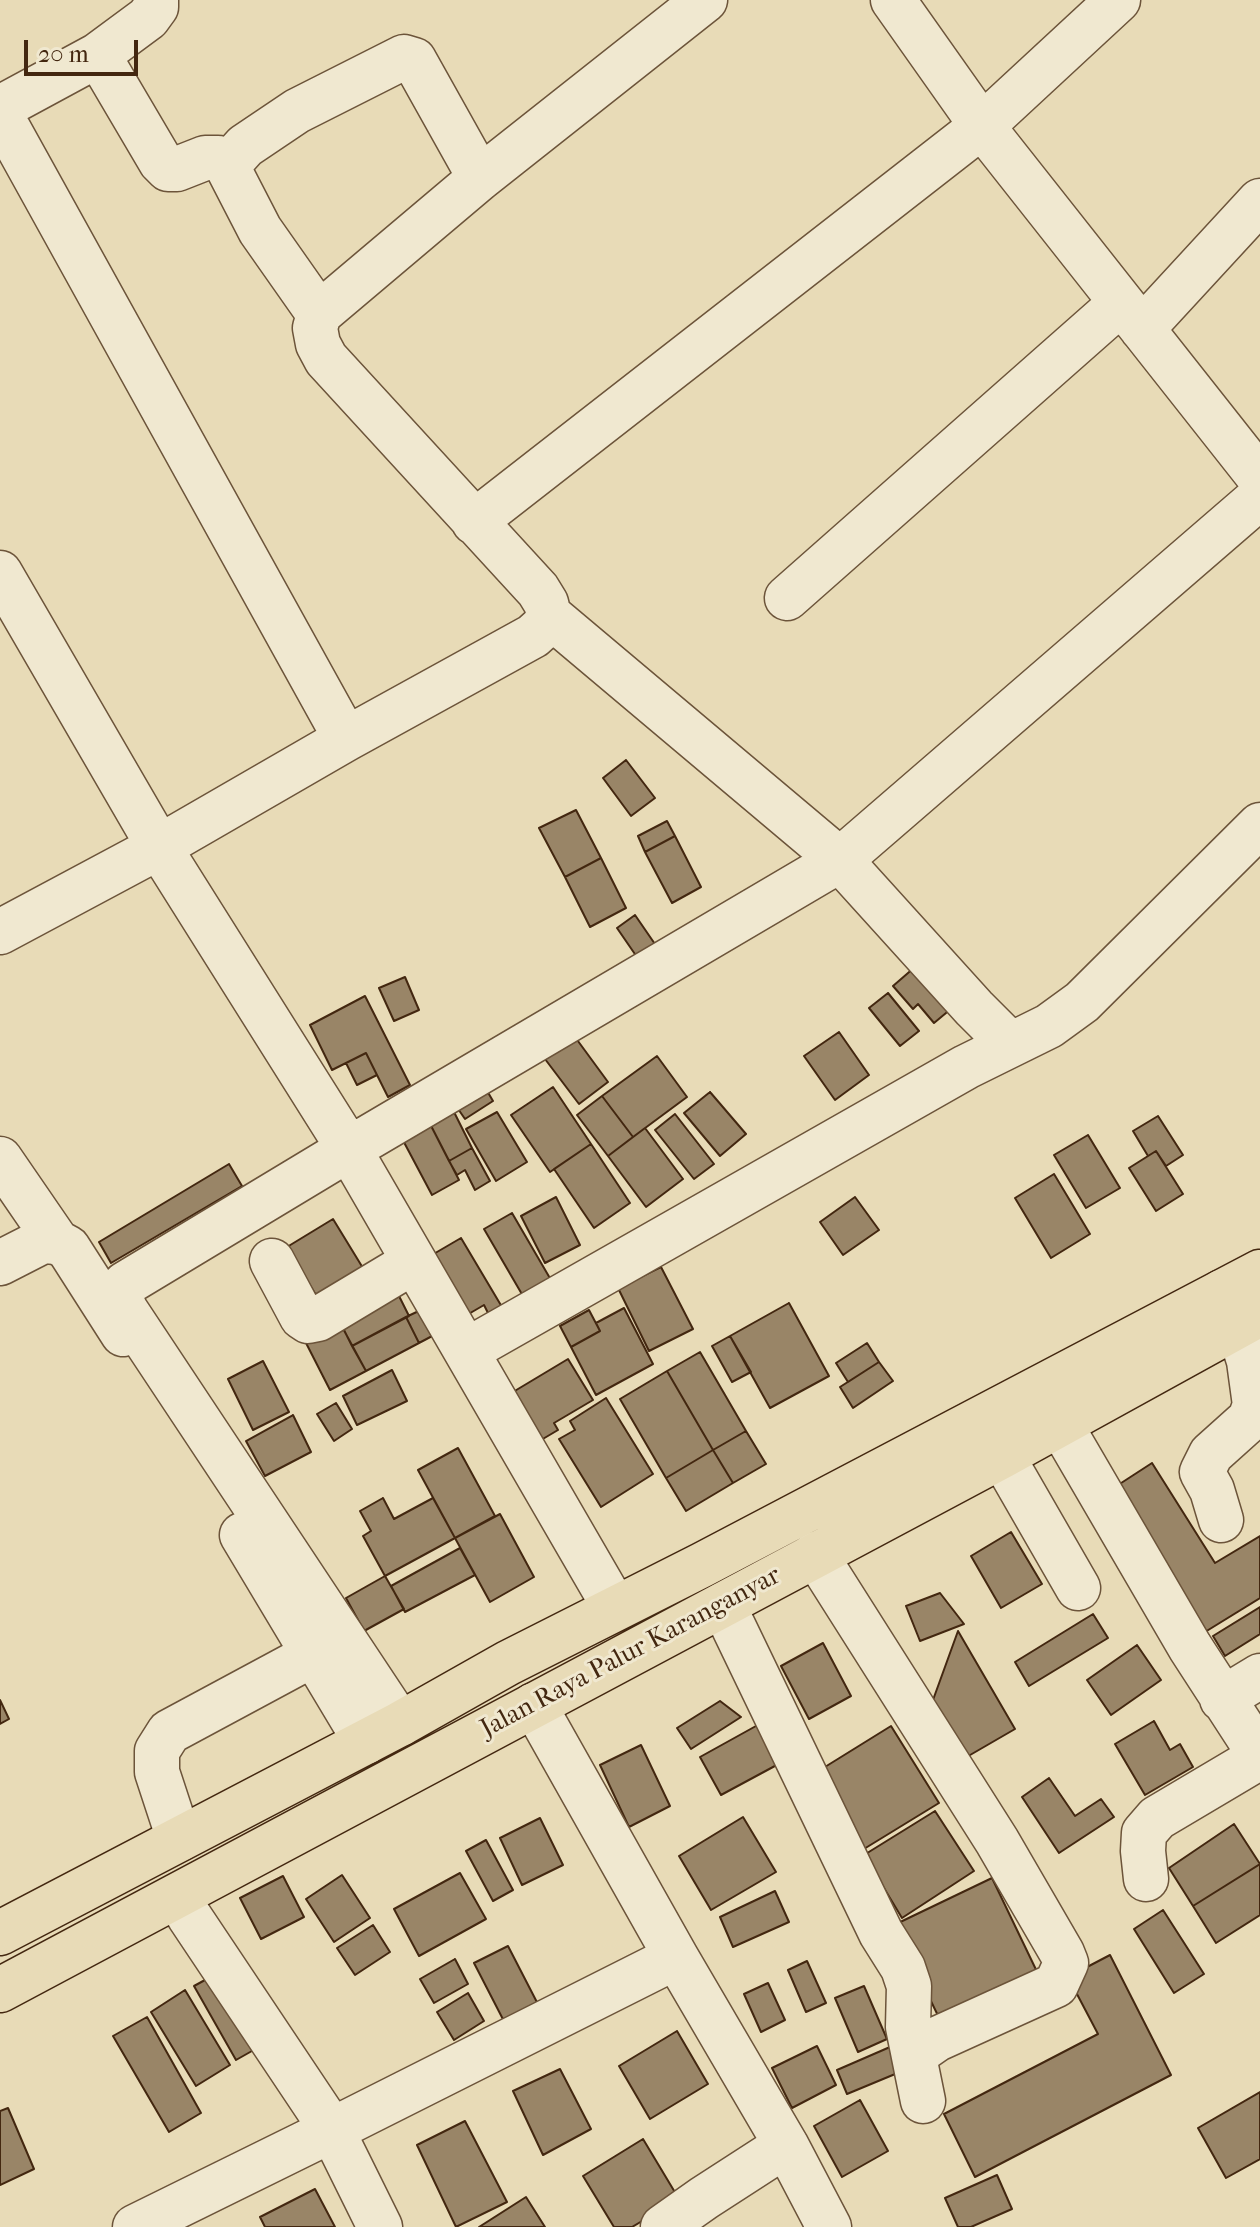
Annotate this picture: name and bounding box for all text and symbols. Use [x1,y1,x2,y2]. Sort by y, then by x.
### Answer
scale bar [28,24,142,74]
text: 20 m [38,40,89,68]
street label: Jalan Raya Palur Karanganyar [476,1561,786,1745]

